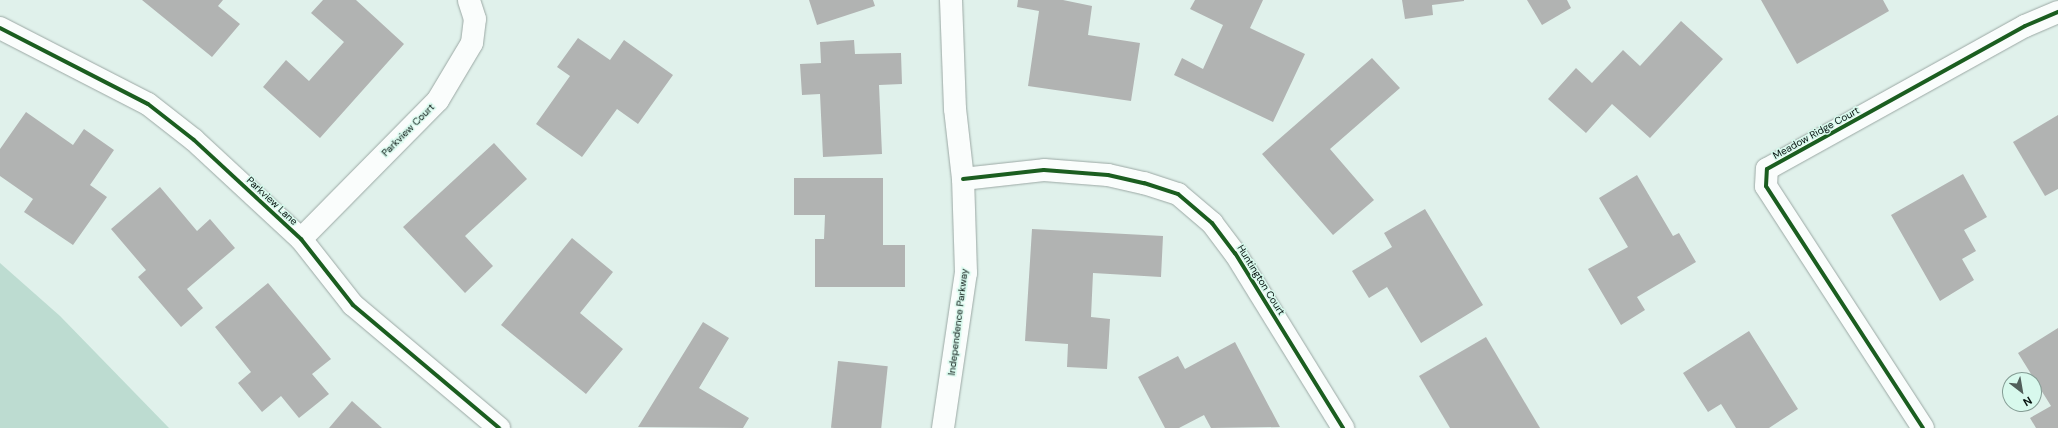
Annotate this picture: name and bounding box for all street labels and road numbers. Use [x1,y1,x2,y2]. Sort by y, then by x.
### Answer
street label: Parkview Court [379,101,437,159]
street label: Meadow Ridge Court [1771,104,1861,162]
street label: Parkview Lane [244,174,300,228]
street label: Huntington Court [1235,243,1287,317]
street label: Independence Parkway [945,268,971,376]

